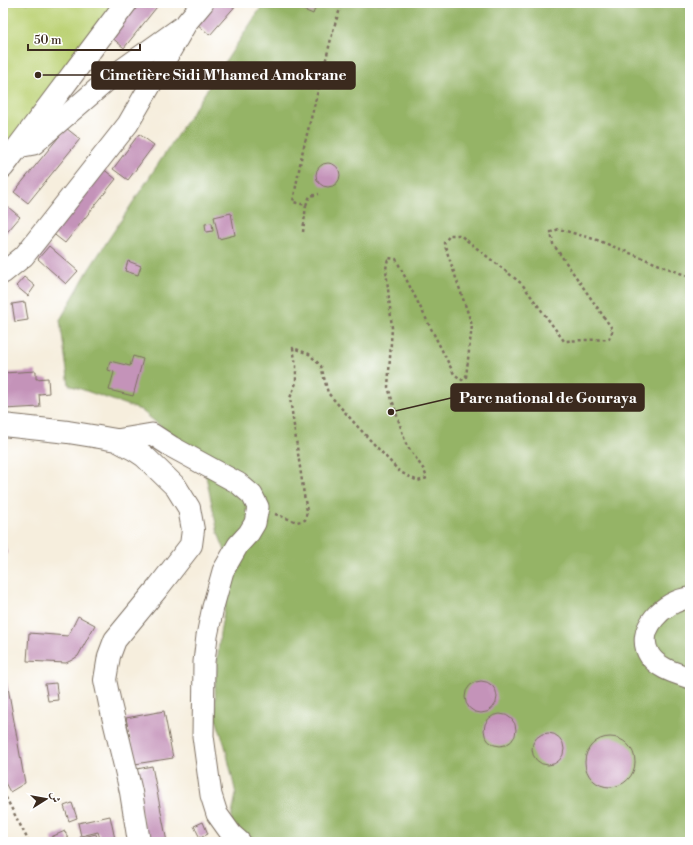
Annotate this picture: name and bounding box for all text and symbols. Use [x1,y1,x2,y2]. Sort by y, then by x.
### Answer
scale bar [28,26,140,52]
text: 50 m [34,33,62,48]
callout: Cimetière Sidi M'hamed Amokrane [92,62,355,89]
text: Cimetière Sidi M'hamed Amokrane [99,66,347,85]
callout: Parc national de Gouraya [451,384,644,411]
text: Parc national de Gouraya [459,389,638,408]
north arrow [26,779,66,819]
text: ش [47,791,63,804]

